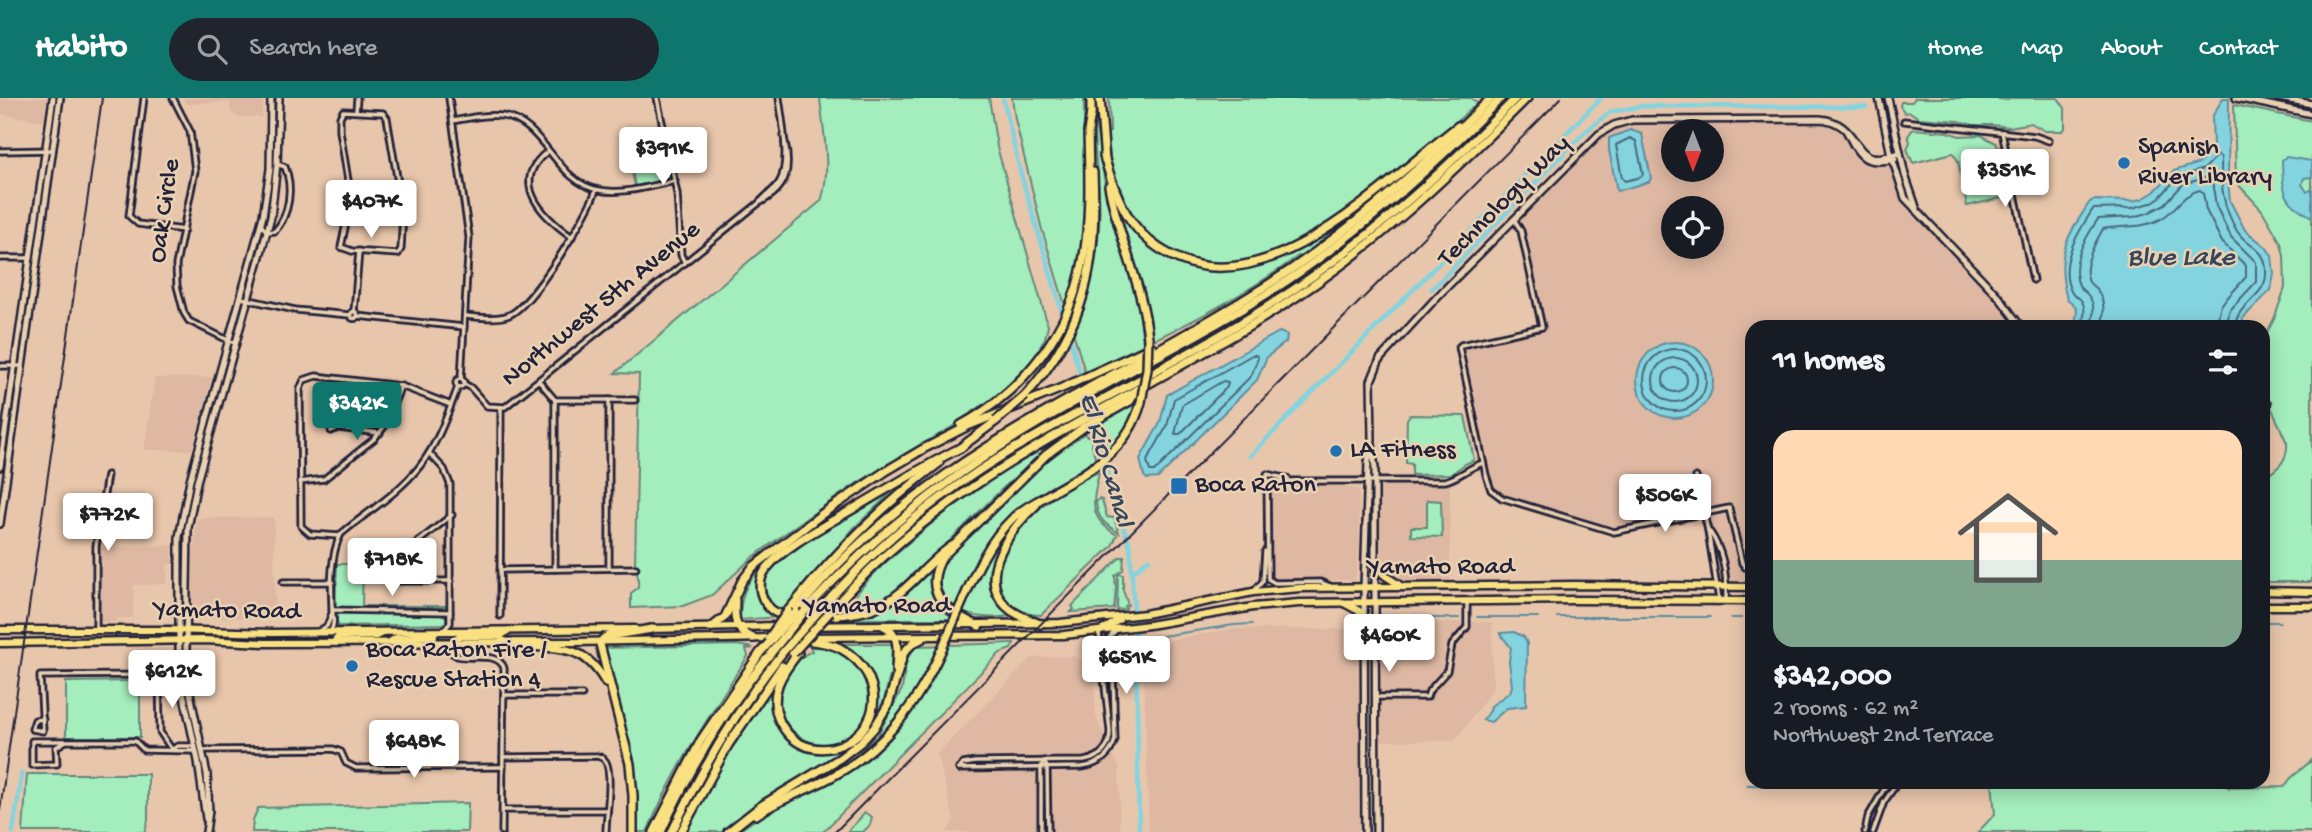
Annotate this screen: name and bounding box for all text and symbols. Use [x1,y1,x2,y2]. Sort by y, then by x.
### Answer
search box [169,18,659,81]
text: Habito [35,30,127,68]
icon: search [193,30,231,68]
text: Search here [249,34,377,65]
text: Home [1927,35,1983,64]
text: Map [2021,35,2063,64]
text: About [2101,35,2161,64]
text: Contact [2199,35,2277,64]
north arrow [1661,119,1724,182]
map controls [1661,119,1724,259]
pin: $391K [614,127,712,187]
street label: Technology Way [1431,129,1578,276]
place label: Spanish River Library [2138,133,2272,194]
text: $391K [635,136,691,163]
pin: $351K [1956,150,2054,209]
marker: Spanish River Library [2116,155,2132,171]
street label: Oak Circle [143,156,189,265]
text: $351K [1977,158,2033,185]
pin: $407K [322,180,420,240]
text: $407K [342,189,400,216]
button: locate [1661,196,1724,259]
street label: Northwest 5th Avenue [496,215,708,395]
water label: Blue Lake [2127,242,2236,275]
icon: filters [2204,343,2242,381]
text: 11 homes [1773,345,1884,380]
pin: $342K [308,382,406,442]
water label: El Rio Canal [1070,389,1140,533]
text: $342K [328,391,386,418]
place label: LA Fitness [1350,436,1457,467]
marker: LA Fitness [1328,443,1344,459]
place label: Boca Raton [1194,471,1316,502]
pin: $506K [1616,474,1714,534]
icon: home [1945,475,2071,601]
marker: Boca Raton [1169,476,1189,496]
text: $506K [1635,483,1695,510]
pin: $772K [59,494,157,553]
text: $772K [79,502,137,529]
pin: $718K [343,538,441,598]
text: $718K [364,547,420,574]
street label: Yamato Road [1366,553,1516,584]
street label: Yamato Road [802,592,952,623]
street label: Yamato Road [152,595,302,629]
pin: $460K [1340,614,1438,674]
text: $460K [1360,623,1418,650]
place label: Boca Raton Fire / Rescue Station 4 [365,636,547,697]
pin: $651K [1077,636,1175,696]
text: $651K [1098,645,1154,672]
pin: $612K [123,650,221,710]
marker: Boca Raton Fire / Rescue Station 4 [344,658,360,674]
text: $612K [144,659,200,686]
text: $342,000 [1773,661,1891,696]
text: 2 rooms · 62 m² [1773,696,1918,723]
pin: $648K [365,720,463,780]
text: Northwest 2nd Terrace [1773,723,1993,750]
text: $648K [385,729,443,756]

